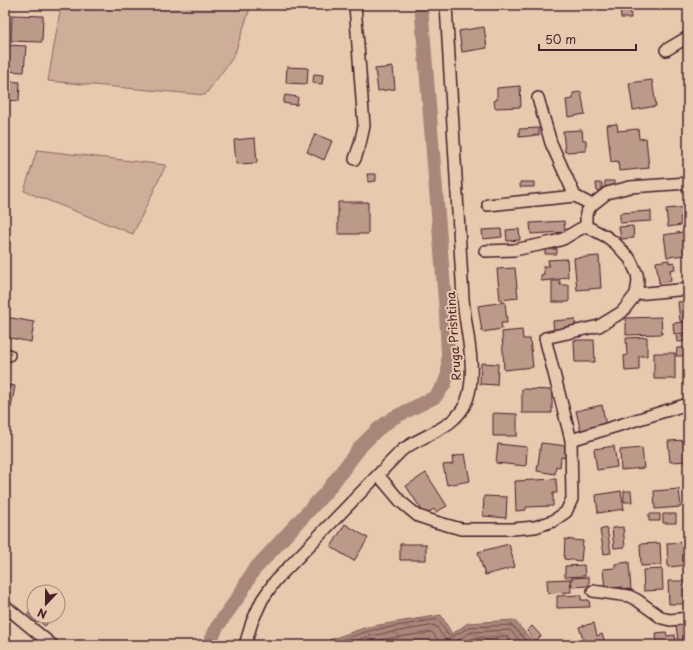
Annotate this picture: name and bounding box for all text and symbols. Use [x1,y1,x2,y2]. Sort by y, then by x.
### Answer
scale bar [539,26,636,52]
text: 50 m [545,30,576,48]
street label: Rruga Prishtina [441,290,465,381]
north arrow [26,584,66,624]
text: N [35,604,49,623]

